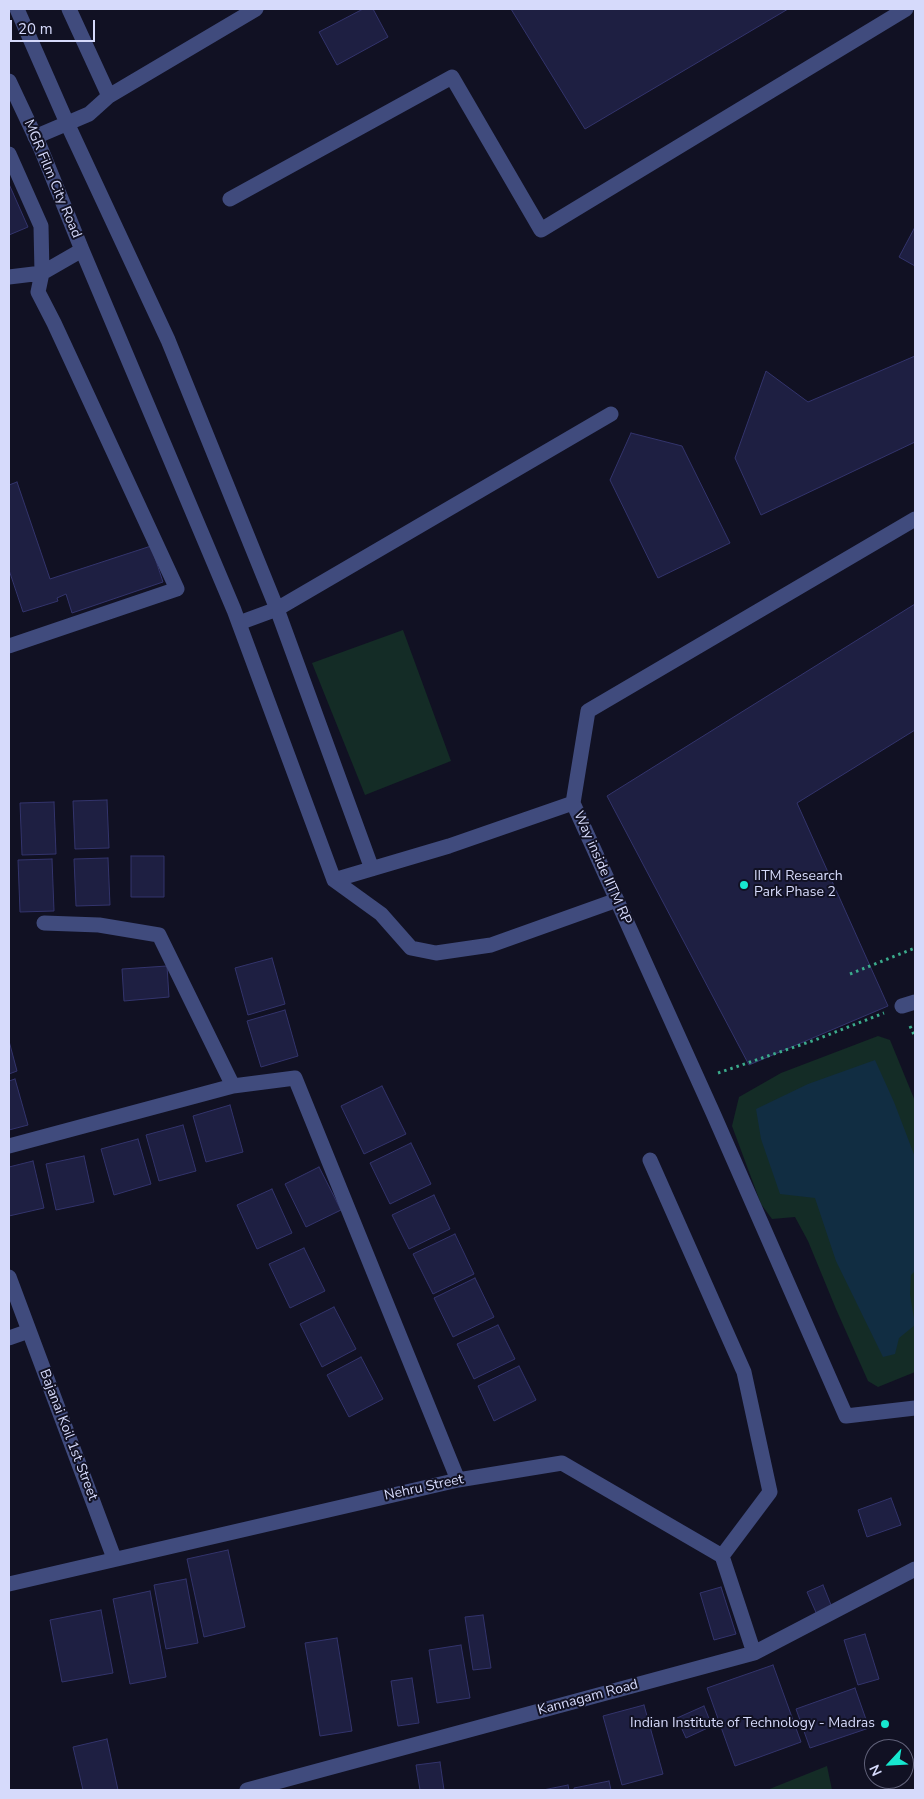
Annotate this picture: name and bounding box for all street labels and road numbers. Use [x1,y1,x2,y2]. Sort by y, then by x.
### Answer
street label: MGR Film City Road [20,117,84,241]
street label: Way inside IITM RP [569,809,635,927]
street label: Bajanai Koil 1st Street [35,1367,101,1503]
street label: Nehru Street [383,1471,465,1505]
street label: Kannagam Road [536,1677,640,1719]

